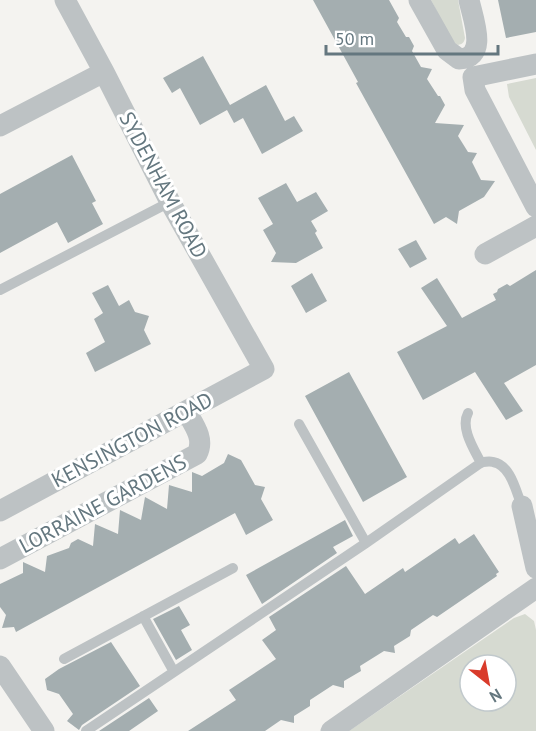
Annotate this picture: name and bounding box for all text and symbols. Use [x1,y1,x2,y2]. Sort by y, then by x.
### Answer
scale bar [326,18,498,56]
text: 50 m [335,27,374,50]
street label: SYDENHAM ROAD [113,107,213,263]
street label: KENSINGTON ROAD [47,386,217,493]
street label: LORRAINE GARDENS [14,448,191,559]
north arrow [458,653,518,713]
text: N [486,685,505,707]

